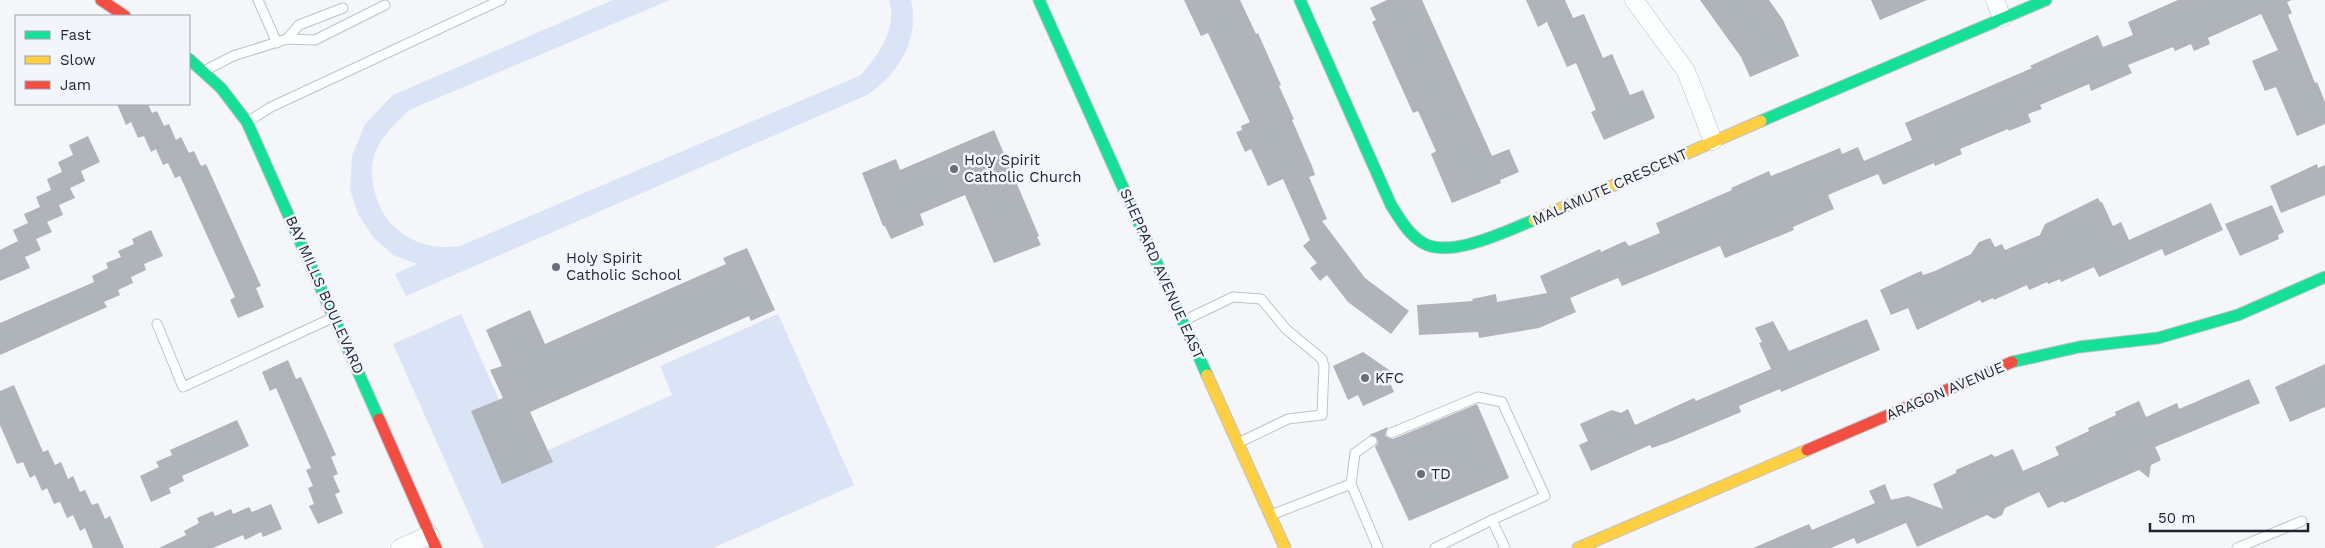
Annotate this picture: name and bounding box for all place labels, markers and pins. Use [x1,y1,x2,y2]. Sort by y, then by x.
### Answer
place label: Holy Spirit Catholic Church [964,151,1082,186]
marker: Holy Spirit Catholic Church [948,163,960,175]
place label: Holy Spirit Catholic School [566,249,681,284]
marker: Holy Spirit Catholic School [550,261,562,273]
place label: KFC [1375,369,1404,387]
marker: KFC [1359,372,1371,384]
place label: TD [1431,465,1451,483]
marker: TD [1415,468,1427,480]

